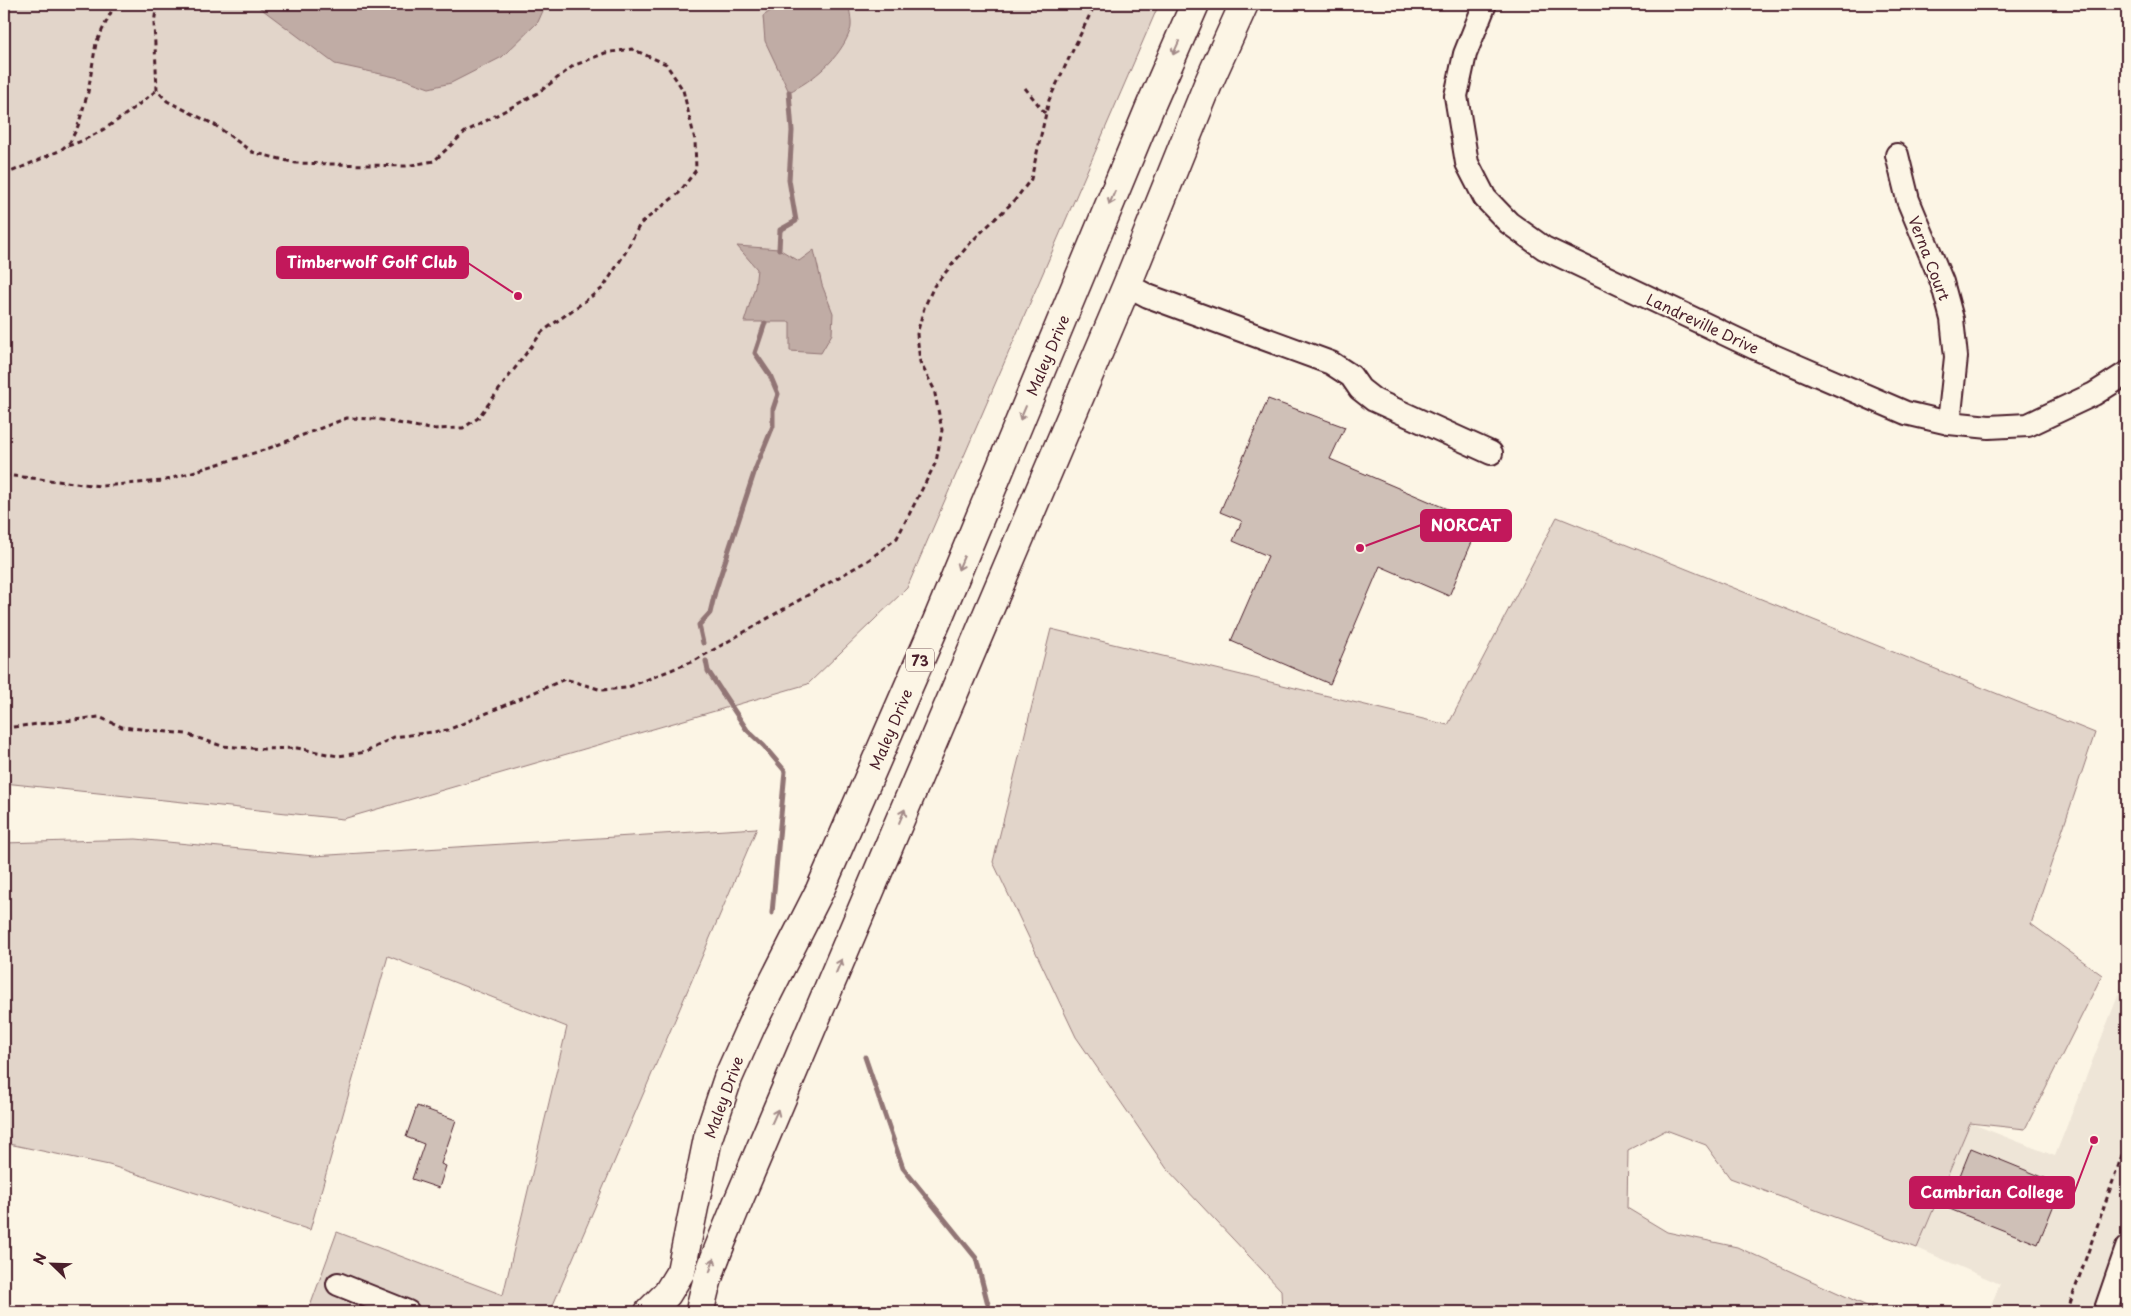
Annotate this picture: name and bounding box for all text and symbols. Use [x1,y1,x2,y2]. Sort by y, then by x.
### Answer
one-way arrow [1170,40,1180,55]
one-way arrow [1107,190,1116,205]
street label: Verna Court [1903,212,1957,304]
callout: Timberwolf Golf Club [277,247,468,278]
text: Timberwolf Golf Club [287,249,457,273]
street label: Landreville Drive [1643,287,1763,359]
street label: Maley Drive [1020,311,1074,399]
one-way arrow [1018,405,1027,420]
callout: NORCAT [1421,510,1511,541]
text: NORCAT [1431,512,1502,536]
one-way arrow [955,555,965,570]
road number: 73 [906,648,934,672]
street label: Maley Drive [863,685,917,773]
one-way arrow [898,809,908,824]
one-way arrow [835,959,845,974]
street label: Maley Drive [698,1053,749,1141]
one-way arrow [772,1108,781,1123]
callout: Cambrian College [1910,1177,2074,1208]
text: Cambrian College [1920,1179,2064,1203]
north arrow [28,1238,78,1288]
text: N [28,1250,51,1268]
one-way arrow [708,1258,718,1274]

